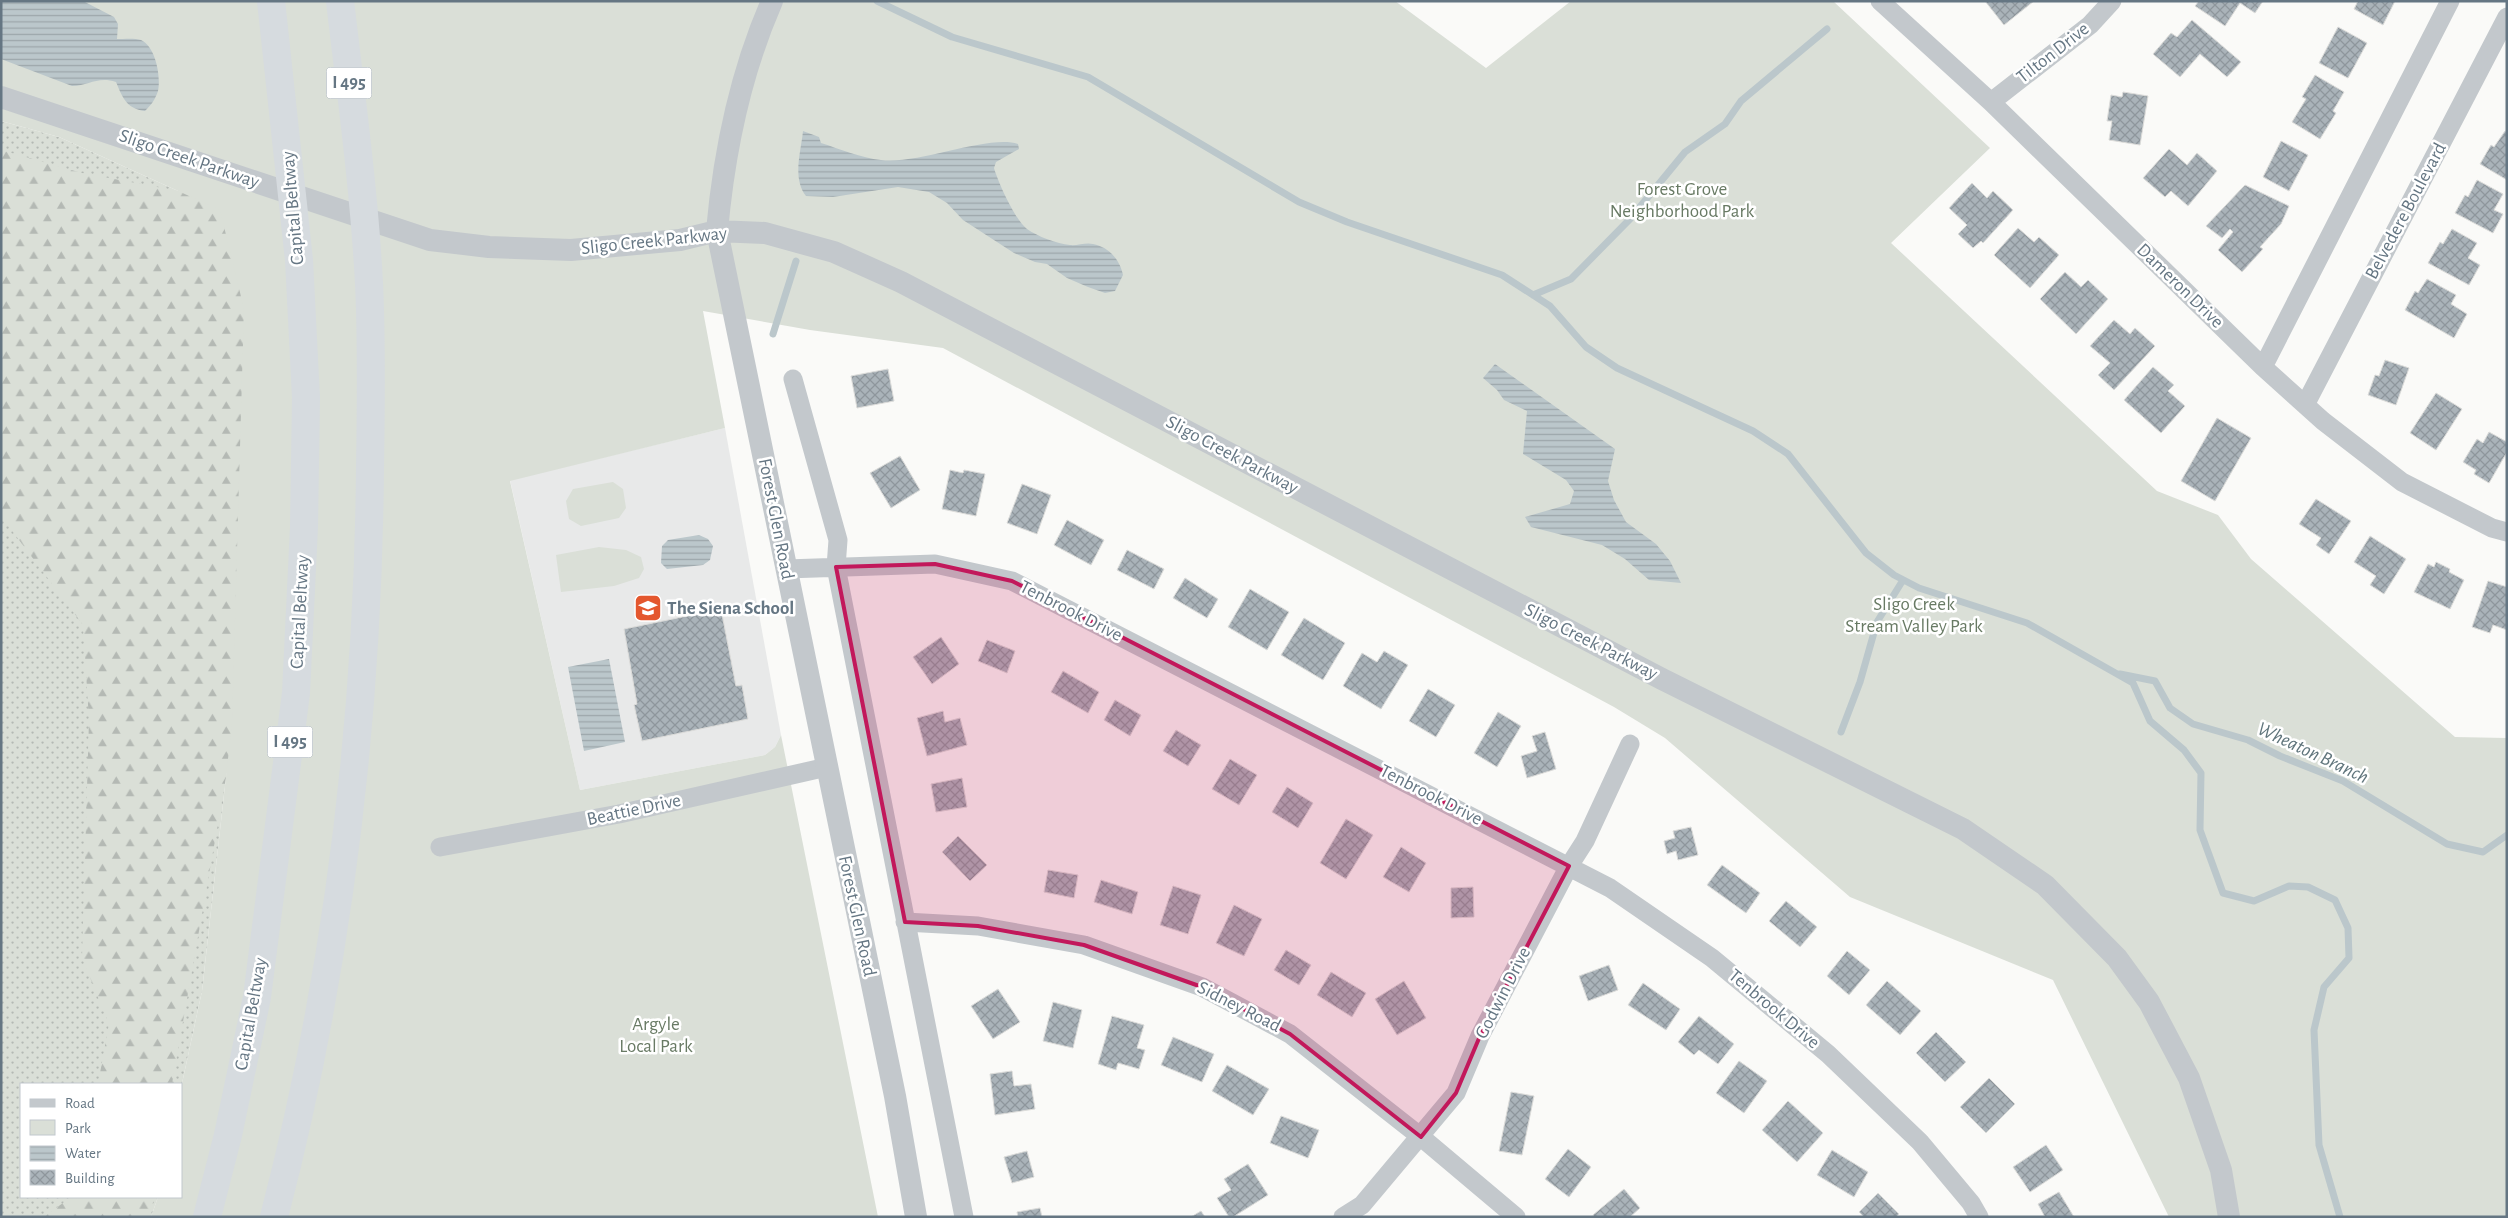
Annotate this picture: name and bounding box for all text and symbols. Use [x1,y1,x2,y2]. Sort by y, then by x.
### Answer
street label: Tilton Drive [2013,19,2093,87]
road number: I 495 [326,68,372,99]
street label: Sligo Creek Parkway [117,126,261,192]
street label: Belvedere Boulevard [2362,140,2450,282]
street label: Capital Beltway [279,150,307,266]
park label: Forest Grove Neighborhood Park [1610,180,1755,221]
street label: Sligo Creek Parkway [580,224,728,258]
street label: Dameron Drive [2133,240,2227,332]
street label: Sligo Creek Parkway [1163,412,1301,498]
street label: Forest Glen Road [755,457,797,581]
street label: Capital Beltway [288,554,312,670]
street label: Tenbrook Drive [1017,577,1125,645]
school or university icon: The Siena School [633,593,663,623]
park label: Sligo Creek Stream Valley Park [1845,595,1983,636]
place label: The Siena School [667,599,794,618]
street label: Sligo Creek Parkway [1521,600,1661,684]
water label: Wheaton Branch [2254,719,2372,787]
road number: I 495 [268,726,312,758]
street label: Tenbrook Drive [1377,761,1485,829]
street label: Beattie Drive [585,791,683,829]
street label: Forest Glen Road [835,854,879,978]
street label: Godwin Drive [1472,944,1534,1042]
street label: Capital Beltway [232,956,270,1072]
street label: Tenbrook Drive [1725,966,1823,1052]
street label: Sidney Road [1194,978,1284,1036]
park label: Argyle Local Park [619,1015,693,1056]
legend [20,1083,182,1198]
text: Road [65,1096,95,1111]
text: Park [65,1121,91,1136]
text: Water [65,1146,101,1161]
text: Building [65,1171,115,1186]

